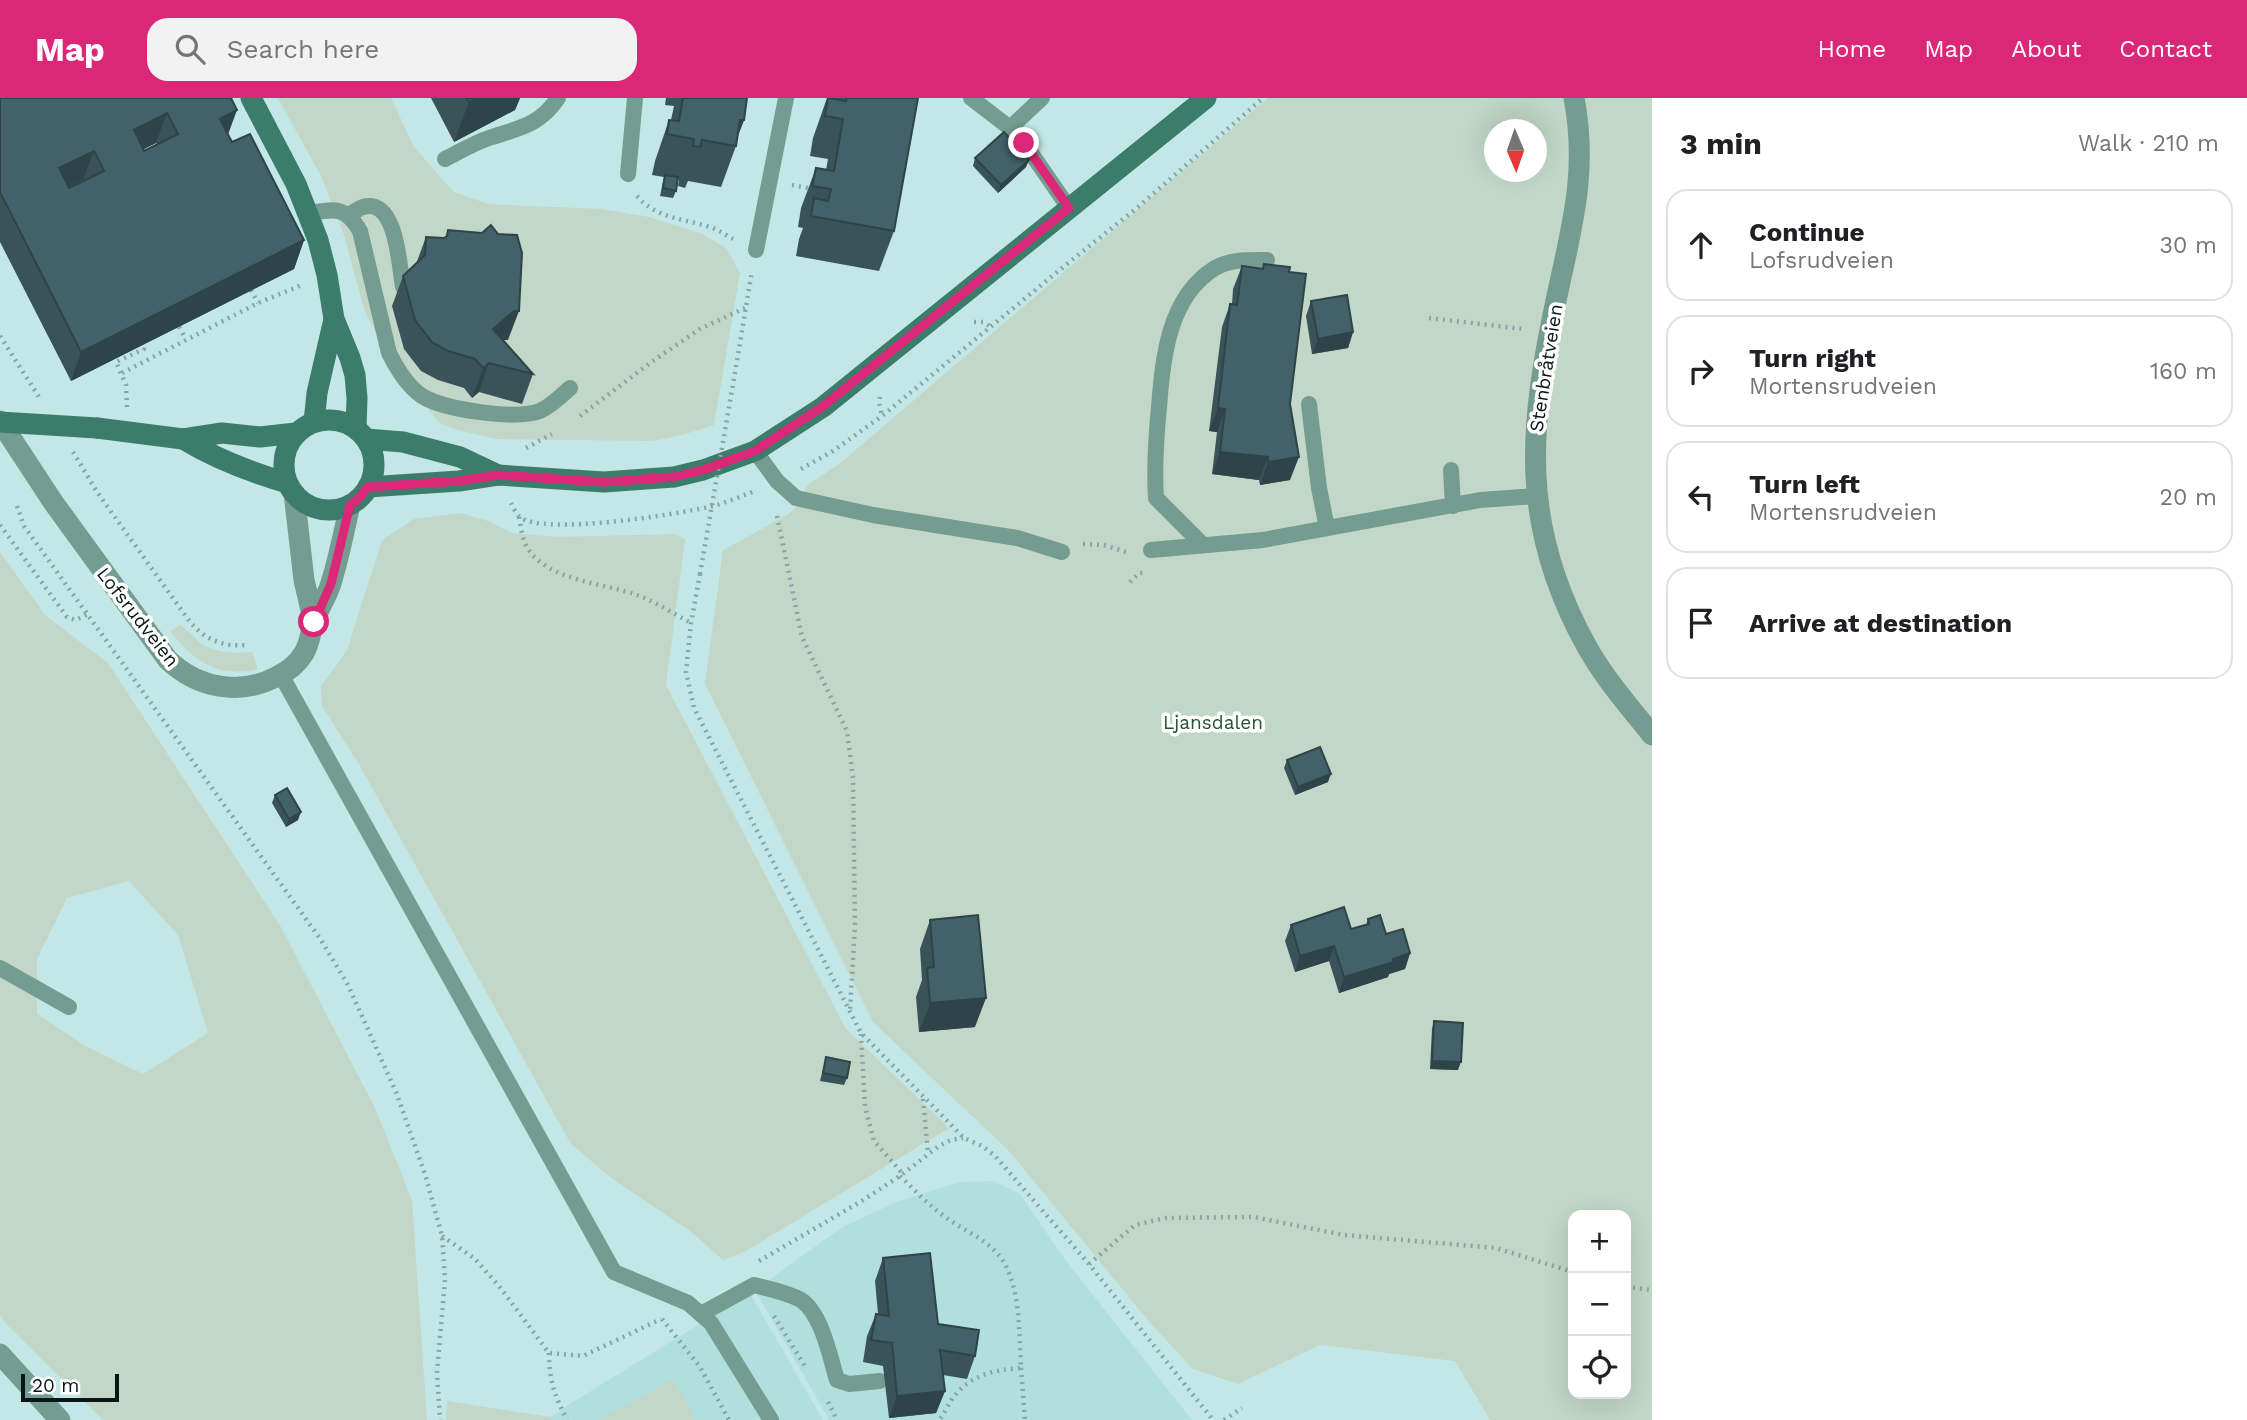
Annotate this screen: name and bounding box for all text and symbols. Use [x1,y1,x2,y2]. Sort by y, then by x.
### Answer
search box [147,18,637,81]
text: Map [35,30,105,69]
icon: search [171,30,209,68]
text: Search here [227,34,379,64]
text: Home [1818,35,1886,63]
text: Map [1924,35,1973,63]
text: About [2011,35,2081,63]
text: Contact [2119,35,2212,63]
north arrow [1484,119,1547,182]
text: 3 min [1680,126,1762,161]
route end [1008,127,1039,158]
text: Walk · 210 m [2078,130,2219,157]
text: Continue [1749,217,1865,247]
icon: ahead [1682,226,1720,264]
text: 30 m [2160,232,2217,259]
text: Lofsrudveien [1749,247,1894,274]
street label: Stenbråtveien [1525,302,1567,434]
text: Turn right [1749,343,1876,373]
icon: right [1682,352,1720,390]
text: 160 m [2150,358,2217,385]
text: Mortensrudveien [1749,373,1937,400]
text: Turn left [1749,469,1860,499]
icon: left [1682,478,1720,516]
text: 20 m [2160,484,2217,511]
text: Mortensrudveien [1749,499,1937,526]
street label: Lofsrudveien [92,563,184,671]
icon: arrive [1682,604,1720,642]
route start [298,606,329,637]
text: Arrive at destination [1749,608,2012,638]
park label: Ljansdalen [1163,711,1263,734]
map controls [1568,1210,1631,1399]
button: + [1568,1210,1631,1273]
button: − [1568,1273,1631,1336]
button: locate [1568,1336,1631,1399]
scale bar [21,1371,119,1403]
text: 20 m [32,1374,79,1397]

